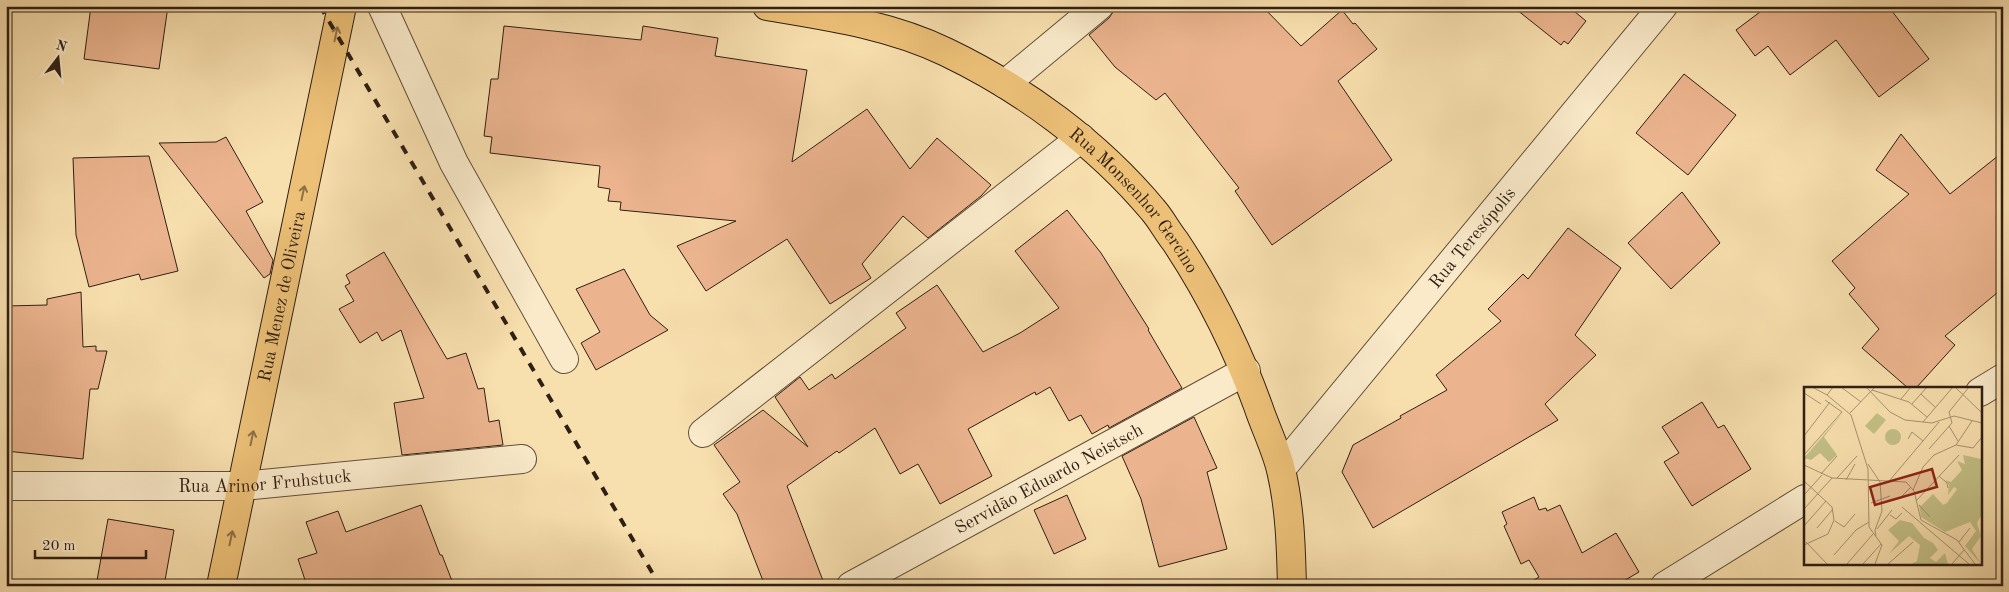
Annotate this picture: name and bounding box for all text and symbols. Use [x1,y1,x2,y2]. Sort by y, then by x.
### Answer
one-way arrow [332,27,341,43]
north arrow [32,32,82,82]
text: N [54,38,69,55]
street label: Rua Monsenhor Gercino [1066,125,1201,276]
street label: Rua Teresópolis [1426,184,1519,292]
one-way arrow [298,186,308,202]
street label: Rua Menez de Oliveira [256,209,309,383]
inset map [1804,387,1982,564]
street label: Servidão Eduardo Neistsch [952,421,1146,538]
one-way arrow [248,430,257,446]
street label: Rua Arinor Fruhstuck [178,467,352,496]
scale bar [35,527,146,559]
one-way arrow [227,530,236,546]
text: 20 m [42,539,76,554]

